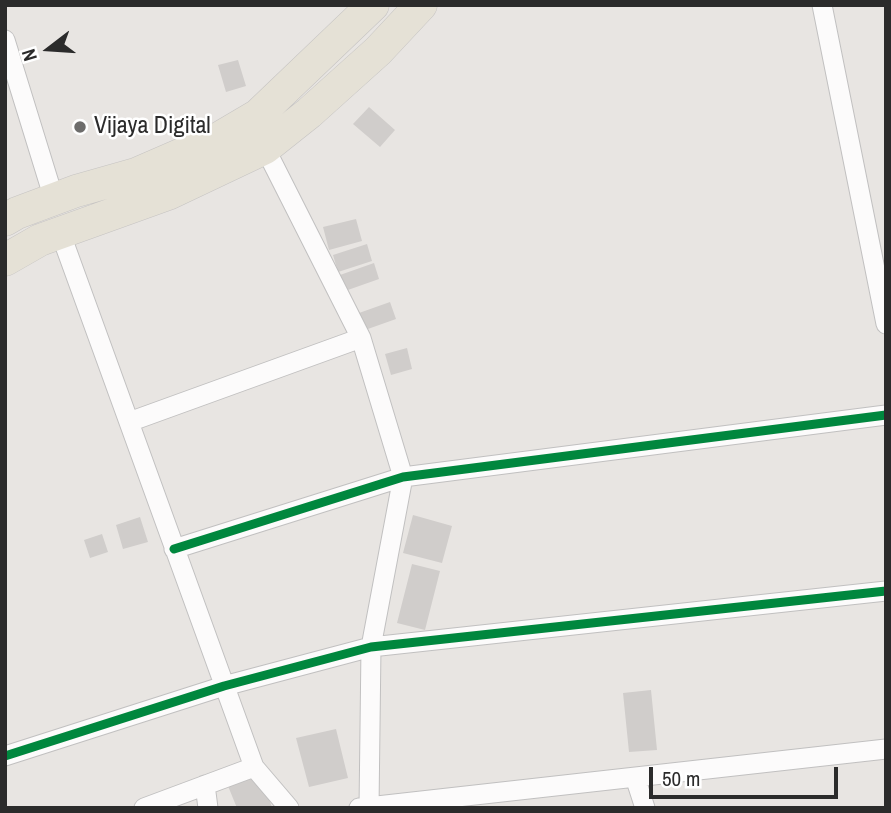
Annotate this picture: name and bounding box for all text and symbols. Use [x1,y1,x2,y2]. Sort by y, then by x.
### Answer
north arrow [14,14,84,84]
text: N [15,46,43,64]
place label: Vijaya Digital [94,113,211,141]
marker: Vijaya Digital [72,119,88,135]
scale bar [653,754,842,798]
text: 50 m [662,764,700,793]

